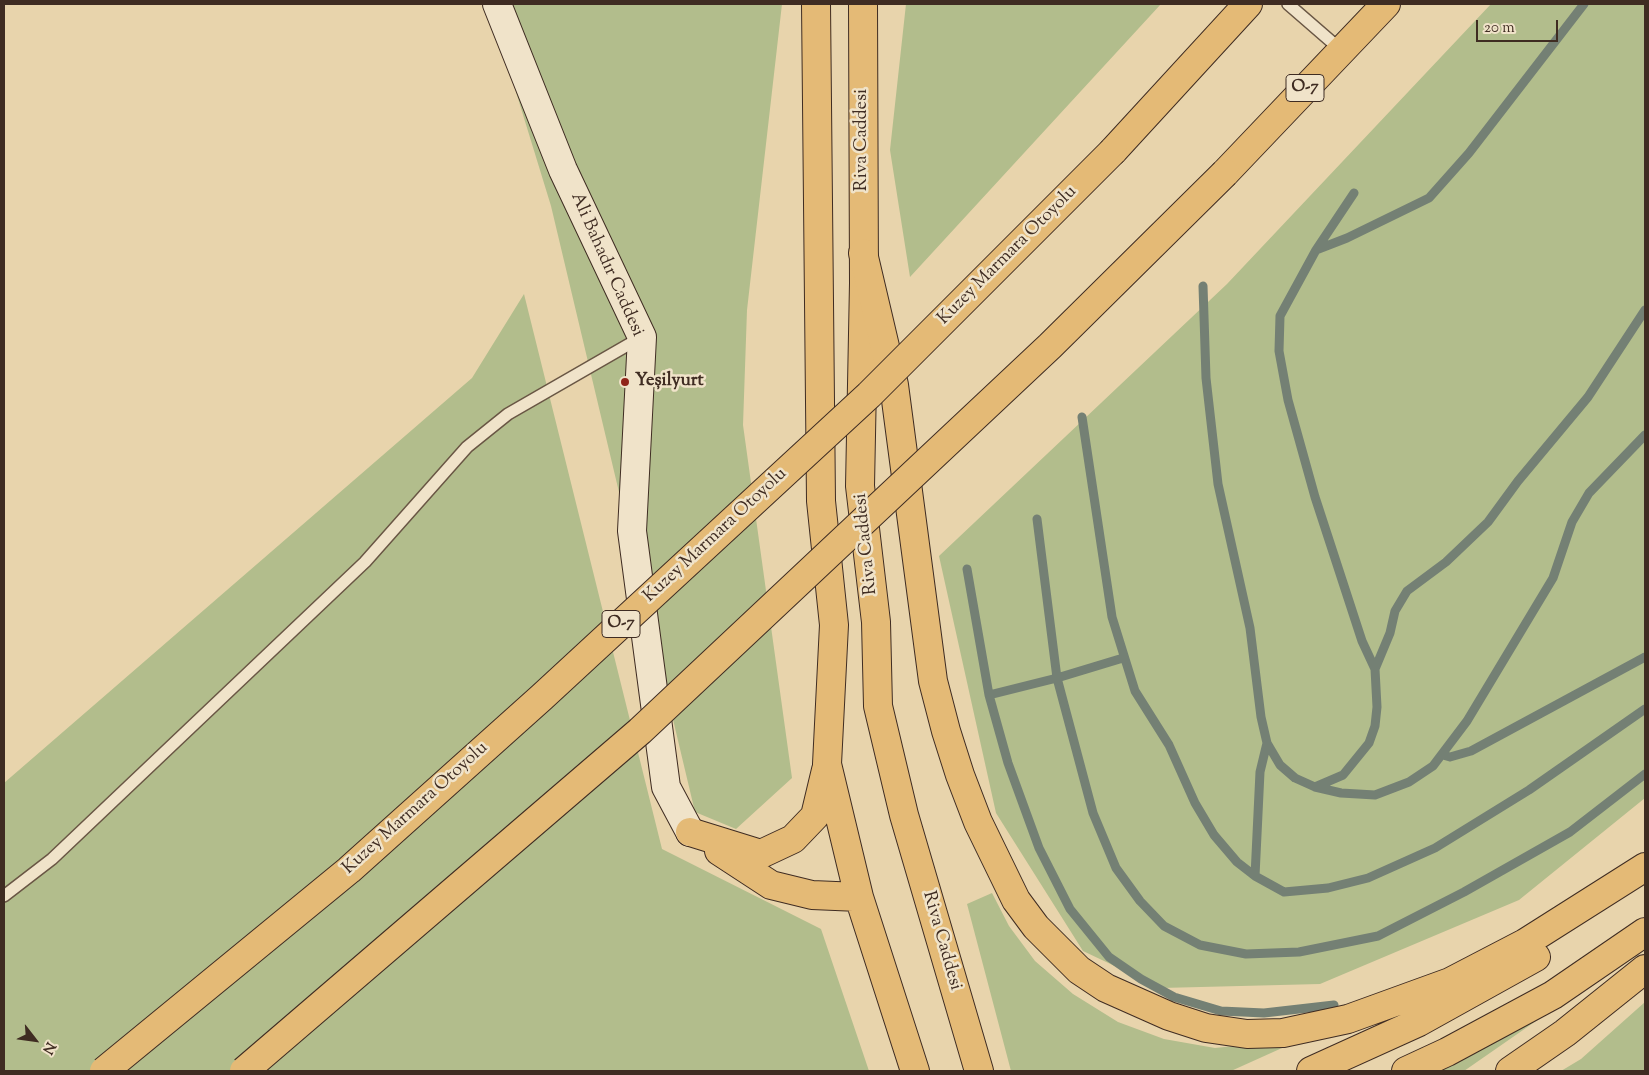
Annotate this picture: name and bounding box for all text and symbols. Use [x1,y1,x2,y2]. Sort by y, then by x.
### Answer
scale bar [1479,10,1562,42]
text: 20 m [1484,18,1515,39]
road number: O-7 [1286,75,1324,102]
street label: Riva Caddesi [852,89,874,191]
street label: Kuzey Marmara Otoyolu [934,182,1082,330]
street label: Ali Bahadır Caddesi [565,190,647,340]
place label: Yeşilyurt [635,371,704,393]
marker: Yeşilyurt [619,376,631,388]
street label: Kuzey Marmara Otoyolu [640,464,792,608]
street label: Riva Caddesi [851,492,883,596]
road number: O-7 [602,610,640,638]
street label: Kuzey Marmara Otoyolu [339,738,493,880]
street label: Riva Caddesi [917,889,965,993]
north arrow [10,1015,60,1065]
text: N [37,1038,59,1057]

